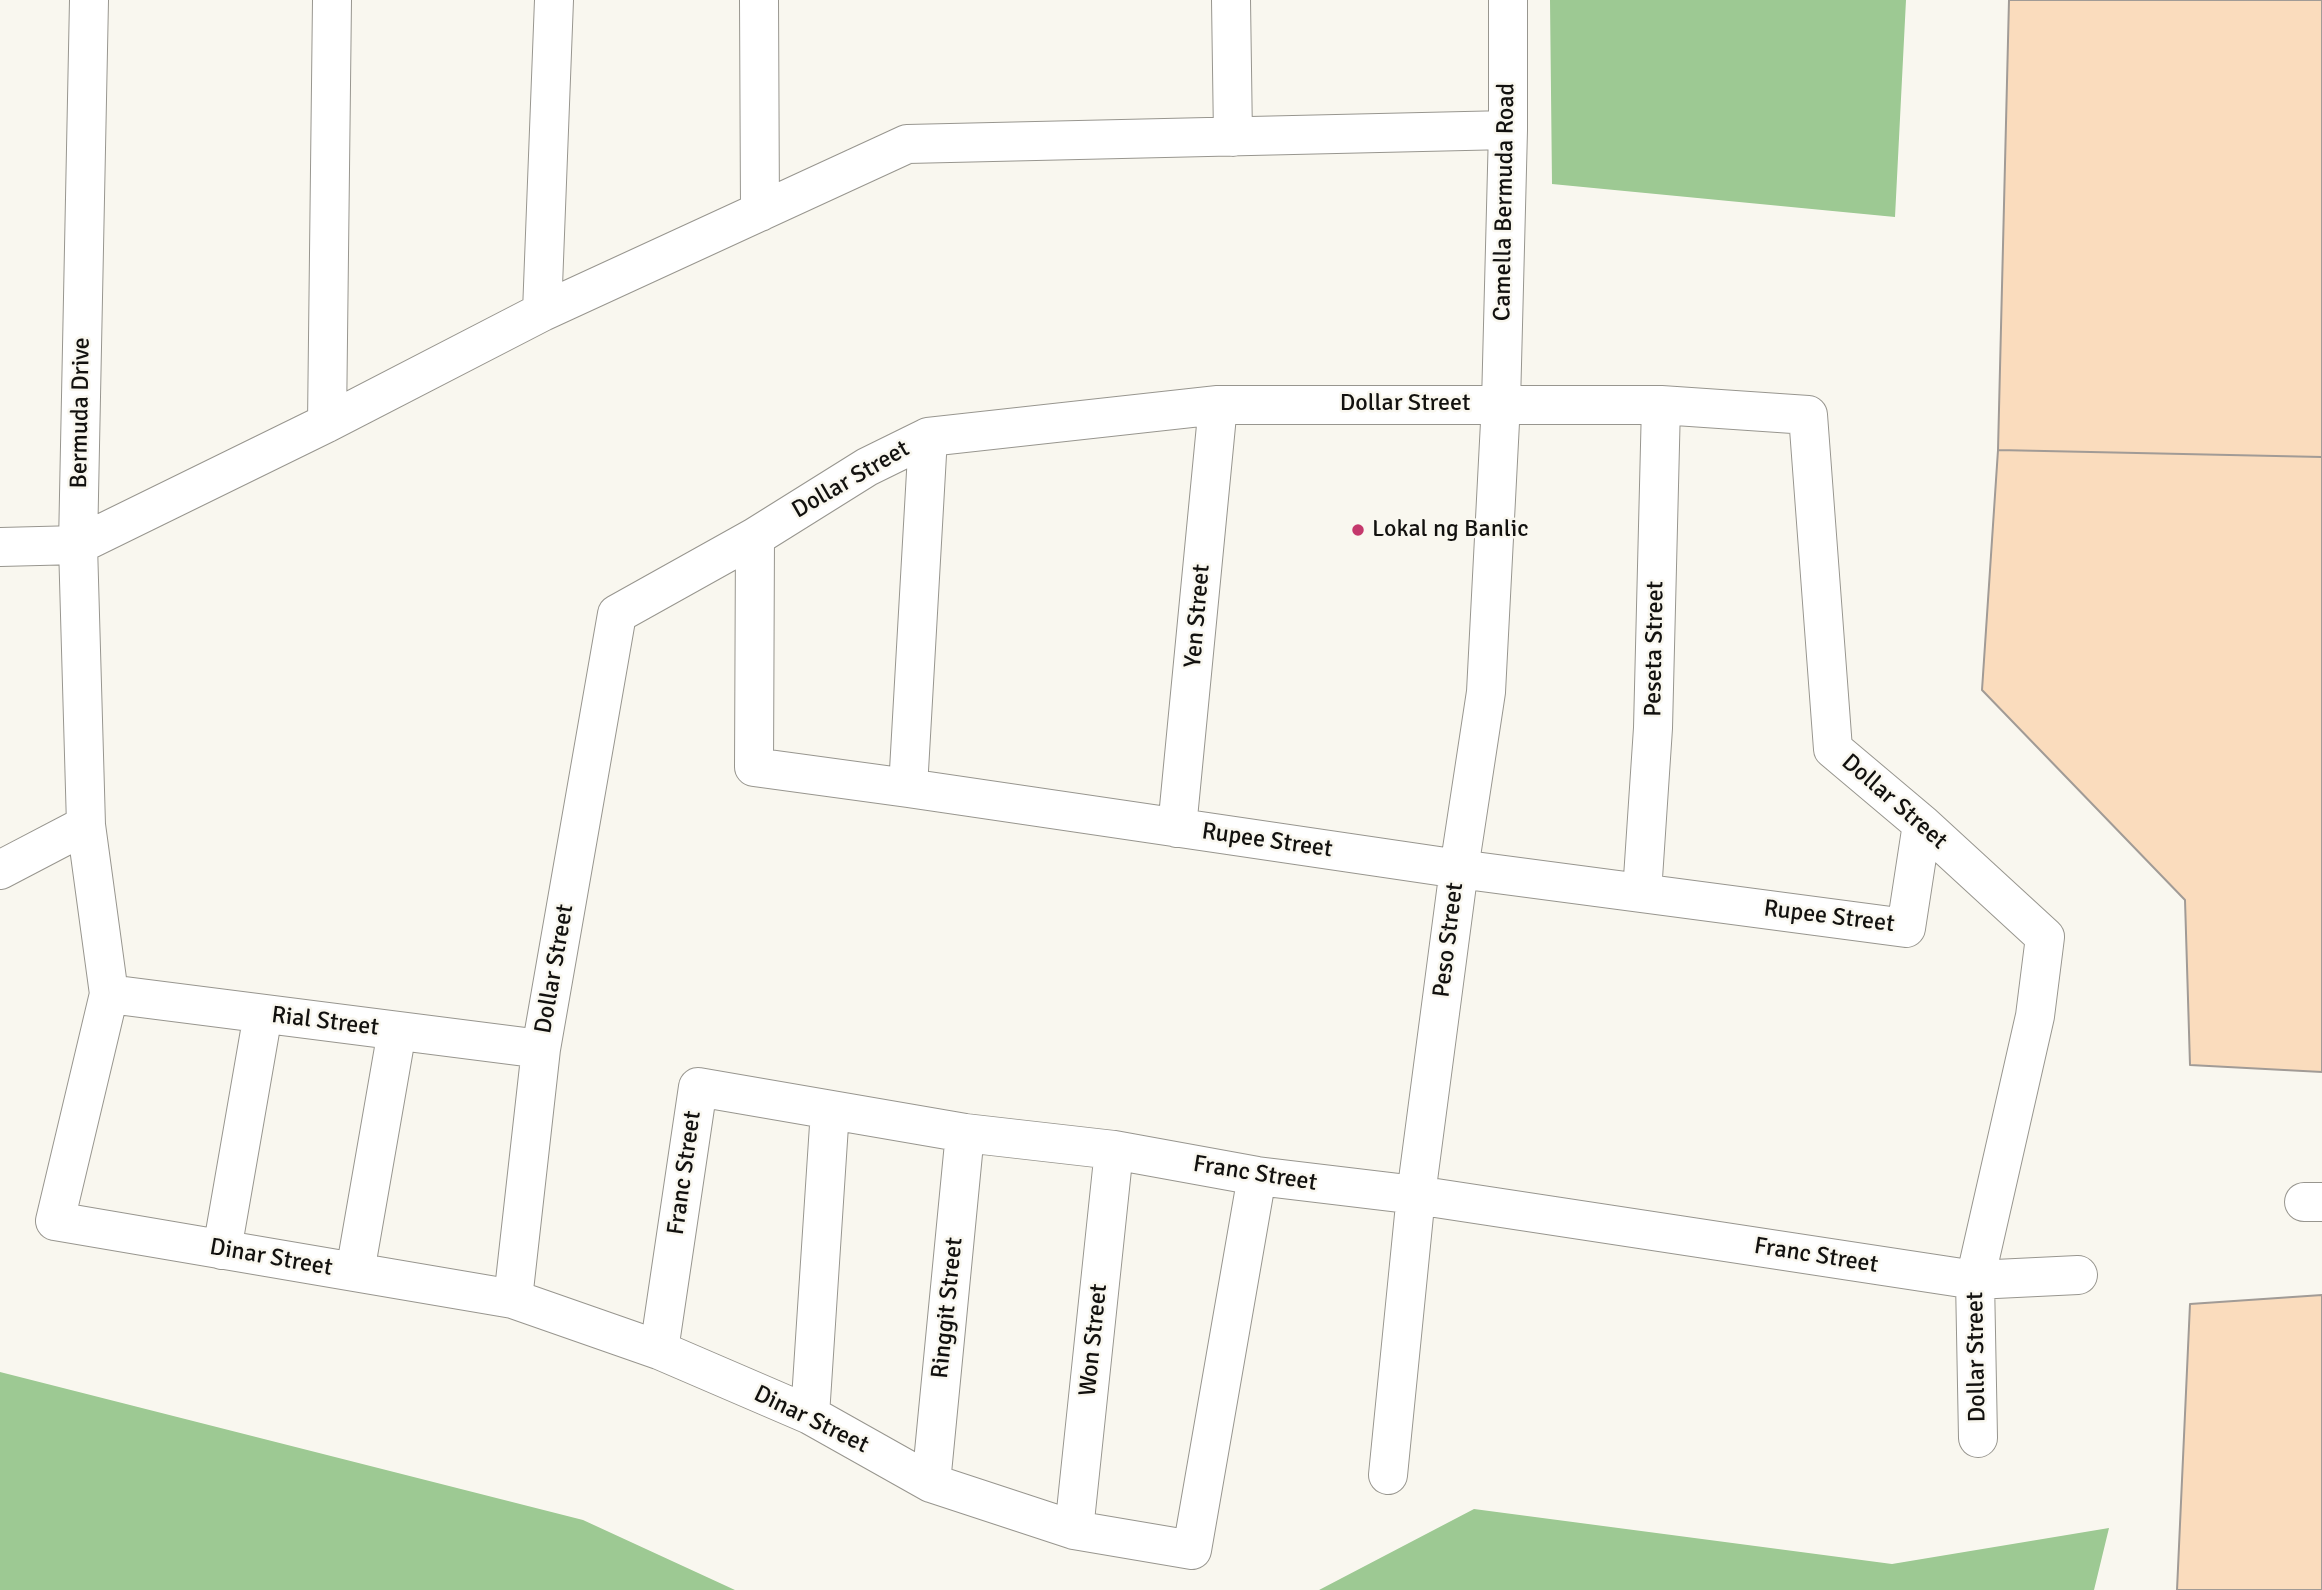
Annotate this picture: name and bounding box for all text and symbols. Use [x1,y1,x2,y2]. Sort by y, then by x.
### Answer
street label: Camella Bermuda Road [1489,83,1521,321]
street label: Bermuda Drive [65,337,97,489]
street label: Dollar Street [1340,390,1470,418]
street label: Dollar Street [787,435,915,525]
place label: Lokal ng Banlic [1372,516,1528,544]
marker: Lokal ng Banlic [1350,522,1366,538]
street label: Yen Street [1179,563,1217,669]
street label: Peseta Street [1639,581,1671,717]
street label: Dollar Street [1835,748,1953,856]
street label: Rupee Street [1200,818,1334,864]
street label: Peso Street [1428,881,1470,999]
street label: Rupee Street [1762,895,1896,939]
street label: Dollar Street [529,902,581,1036]
street label: Rial Street [270,1001,380,1043]
street label: Franc Street [662,1109,708,1237]
street label: Franc Street [1191,1150,1319,1198]
street label: Franc Street [1752,1232,1880,1280]
street label: Dinar Street [207,1233,335,1283]
street label: Ringgit Street [926,1236,970,1380]
street label: Won Street [1074,1282,1114,1398]
street label: Dollar Street [1961,1291,1993,1423]
street label: Dinar Street [749,1380,873,1460]

